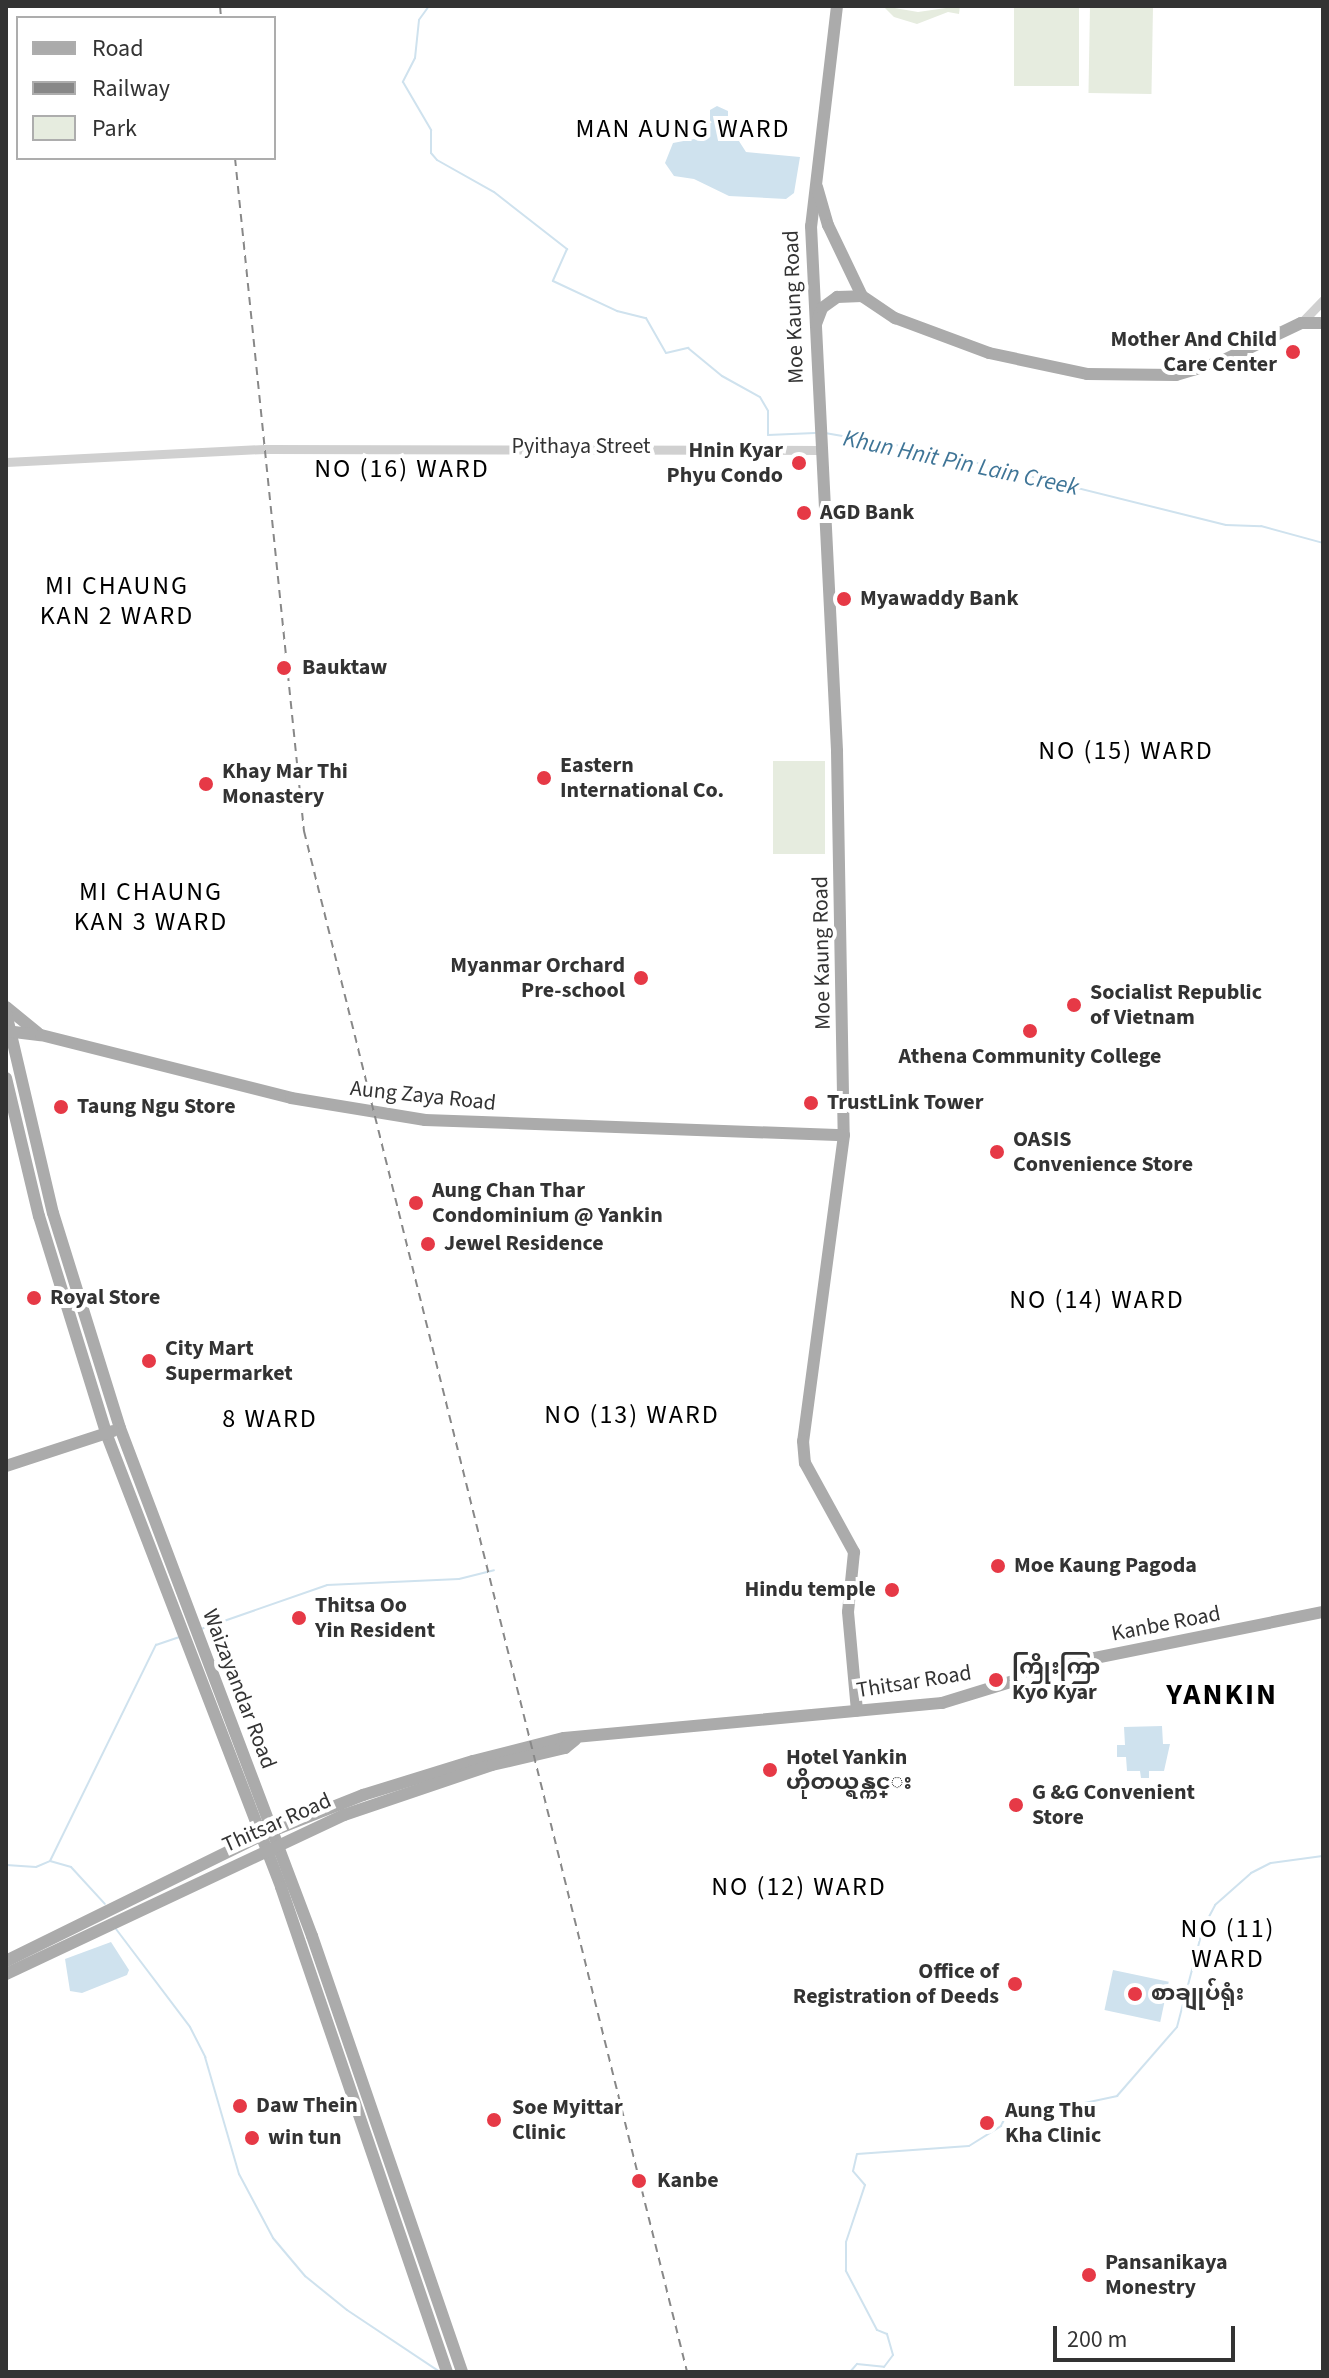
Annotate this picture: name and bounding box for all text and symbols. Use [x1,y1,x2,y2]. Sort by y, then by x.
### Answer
legend [16,16,276,160]
text: Road [92,31,144,66]
text: Railway [92,71,170,106]
text: Park [92,111,137,146]
district label: MAN AUNG WARD [576,113,790,145]
street label: Moe Kaung Road [778,230,810,384]
place label: Mother And Child Care Center [1111,326,1277,378]
marker: Mother And Child Care Center [1284,343,1302,361]
water label: Khun Hnit Pin Lain Creek [841,424,1081,502]
street label: Pyithaya Street [511,434,651,460]
place label: Hnin Kyar Phyu Condo [667,437,783,488]
district label: NO (16) WARD [314,453,490,485]
marker: Hnin Kyar Phyu Condo [790,454,808,472]
place label: AGD Bank [820,500,914,526]
marker: AGD Bank [795,504,813,522]
district label: MI CHAUNG KAN 2 WARD [40,570,194,632]
place label: Myawaddy Bank [860,586,1018,612]
marker: Myawaddy Bank [835,590,853,608]
place label: Bauktaw [302,655,387,681]
marker: Bauktaw [273,657,295,679]
district label: NO (15) WARD [1038,735,1214,767]
place label: Eastern International Co. [560,752,724,804]
place label: Khay Mar Thi Monastery [222,758,348,810]
marker: Eastern International Co. [535,769,553,787]
marker: Khay Mar Thi Monastery [197,775,215,793]
district label: MI CHAUNG KAN 3 WARD [74,876,228,938]
street label: Moe Kaung Road [807,876,837,1030]
place label: Myanmar Orchard Pre-school [450,952,625,1004]
marker: Myanmar Orchard Pre-school [632,969,650,987]
place label: Socialist Republic of Vietnam [1090,979,1262,1030]
marker: Socialist Republic of Vietnam [1065,996,1083,1014]
marker: Athena Community College [1021,1022,1039,1040]
place label: Athena Community College [899,1044,1161,1070]
street label: Aung Zaya Road [349,1075,497,1117]
place label: TrustLink Tower [827,1090,983,1116]
place label: Taung Ngu Store [77,1094,236,1120]
marker: TrustLink Tower [802,1094,820,1112]
marker: Taung Ngu Store [52,1098,70,1116]
place label: OASIS Convenience Store [1013,1126,1193,1178]
marker: OASIS Convenience Store [988,1143,1006,1161]
place label: Aung Chan Thar Condominium @ Yankin [432,1177,663,1228]
marker: Aung Chan Thar Condominium @ Yankin [407,1194,425,1212]
place label: Jewel Residence [444,1231,604,1257]
marker: Jewel Residence [419,1235,437,1253]
district label: NO (14) WARD [1009,1284,1185,1316]
place label: Royal Store [50,1285,160,1311]
marker: Royal Store [25,1289,43,1307]
place label: City Mart Supermarket [165,1335,293,1386]
marker: City Mart Supermarket [140,1352,158,1370]
district label: NO (13) WARD [544,1399,720,1431]
district label: 8 WARD [222,1403,318,1435]
place label: Moe Kaung Pagoda [1014,1553,1197,1579]
marker: Moe Kaung Pagoda [989,1557,1007,1575]
place label: Hindu temple [744,1577,876,1603]
marker: Hindu temple [883,1581,901,1599]
place label: Thitsa Oo Yin Resident [315,1592,435,1644]
street label: Kanbe Road [1109,1600,1223,1648]
street label: Waizayandar Road [196,1605,282,1773]
marker: Thitsa Oo Yin Resident [290,1609,308,1627]
place label: ကြိုးကြာ Kyo Kyar [1012,1654,1100,1706]
street label: Thitsar Road [855,1660,973,1704]
marker: ကြိုးကြာ Kyo Kyar [987,1671,1005,1689]
district label: YANKIN [1166,1677,1278,1713]
place label: Hotel Yankin ဟိုတယ္ရန္ကင္း [786,1744,912,1796]
marker: Hotel Yankin ဟိုတယ္ရန္ကင္း [761,1761,779,1779]
place label: G &G Convenient Store [1032,1779,1195,1830]
street label: Thitsar Road [219,1787,335,1859]
marker: G &G Convenient Store [1007,1796,1025,1814]
district label: NO (12) WARD [711,1871,887,1903]
district label: NO (11) WARD [1181,1913,1275,1974]
place label: Office of Registration of Deeds [793,1958,999,2010]
marker: Office of Registration of Deeds [1006,1975,1024,1993]
place label: စာချုပ်ရုံး [1151,1981,1244,2007]
marker: စာချုပ်ရုံး [1126,1985,1144,2003]
place label: Daw Thein [256,2093,358,2119]
place label: Soe Myittar Clinic [512,2094,623,2146]
marker: Daw Thein [231,2097,249,2115]
place label: Aung Thu Kha Clinic [1005,2097,1101,2148]
marker: Soe Myittar Clinic [483,2109,505,2131]
marker: Aung Thu Kha Clinic [976,2112,998,2134]
place label: win tun [268,2125,342,2151]
marker: win tun [243,2129,261,2147]
place label: Kanbe [657,2168,719,2194]
marker: Kanbe [628,2170,650,2192]
place label: Pansanikaya Monestry [1105,2249,1228,2300]
marker: Pansanikaya Monestry [1080,2266,1098,2284]
scale bar [1057,2310,1239,2360]
text: 200 m [1067,2322,1127,2357]

